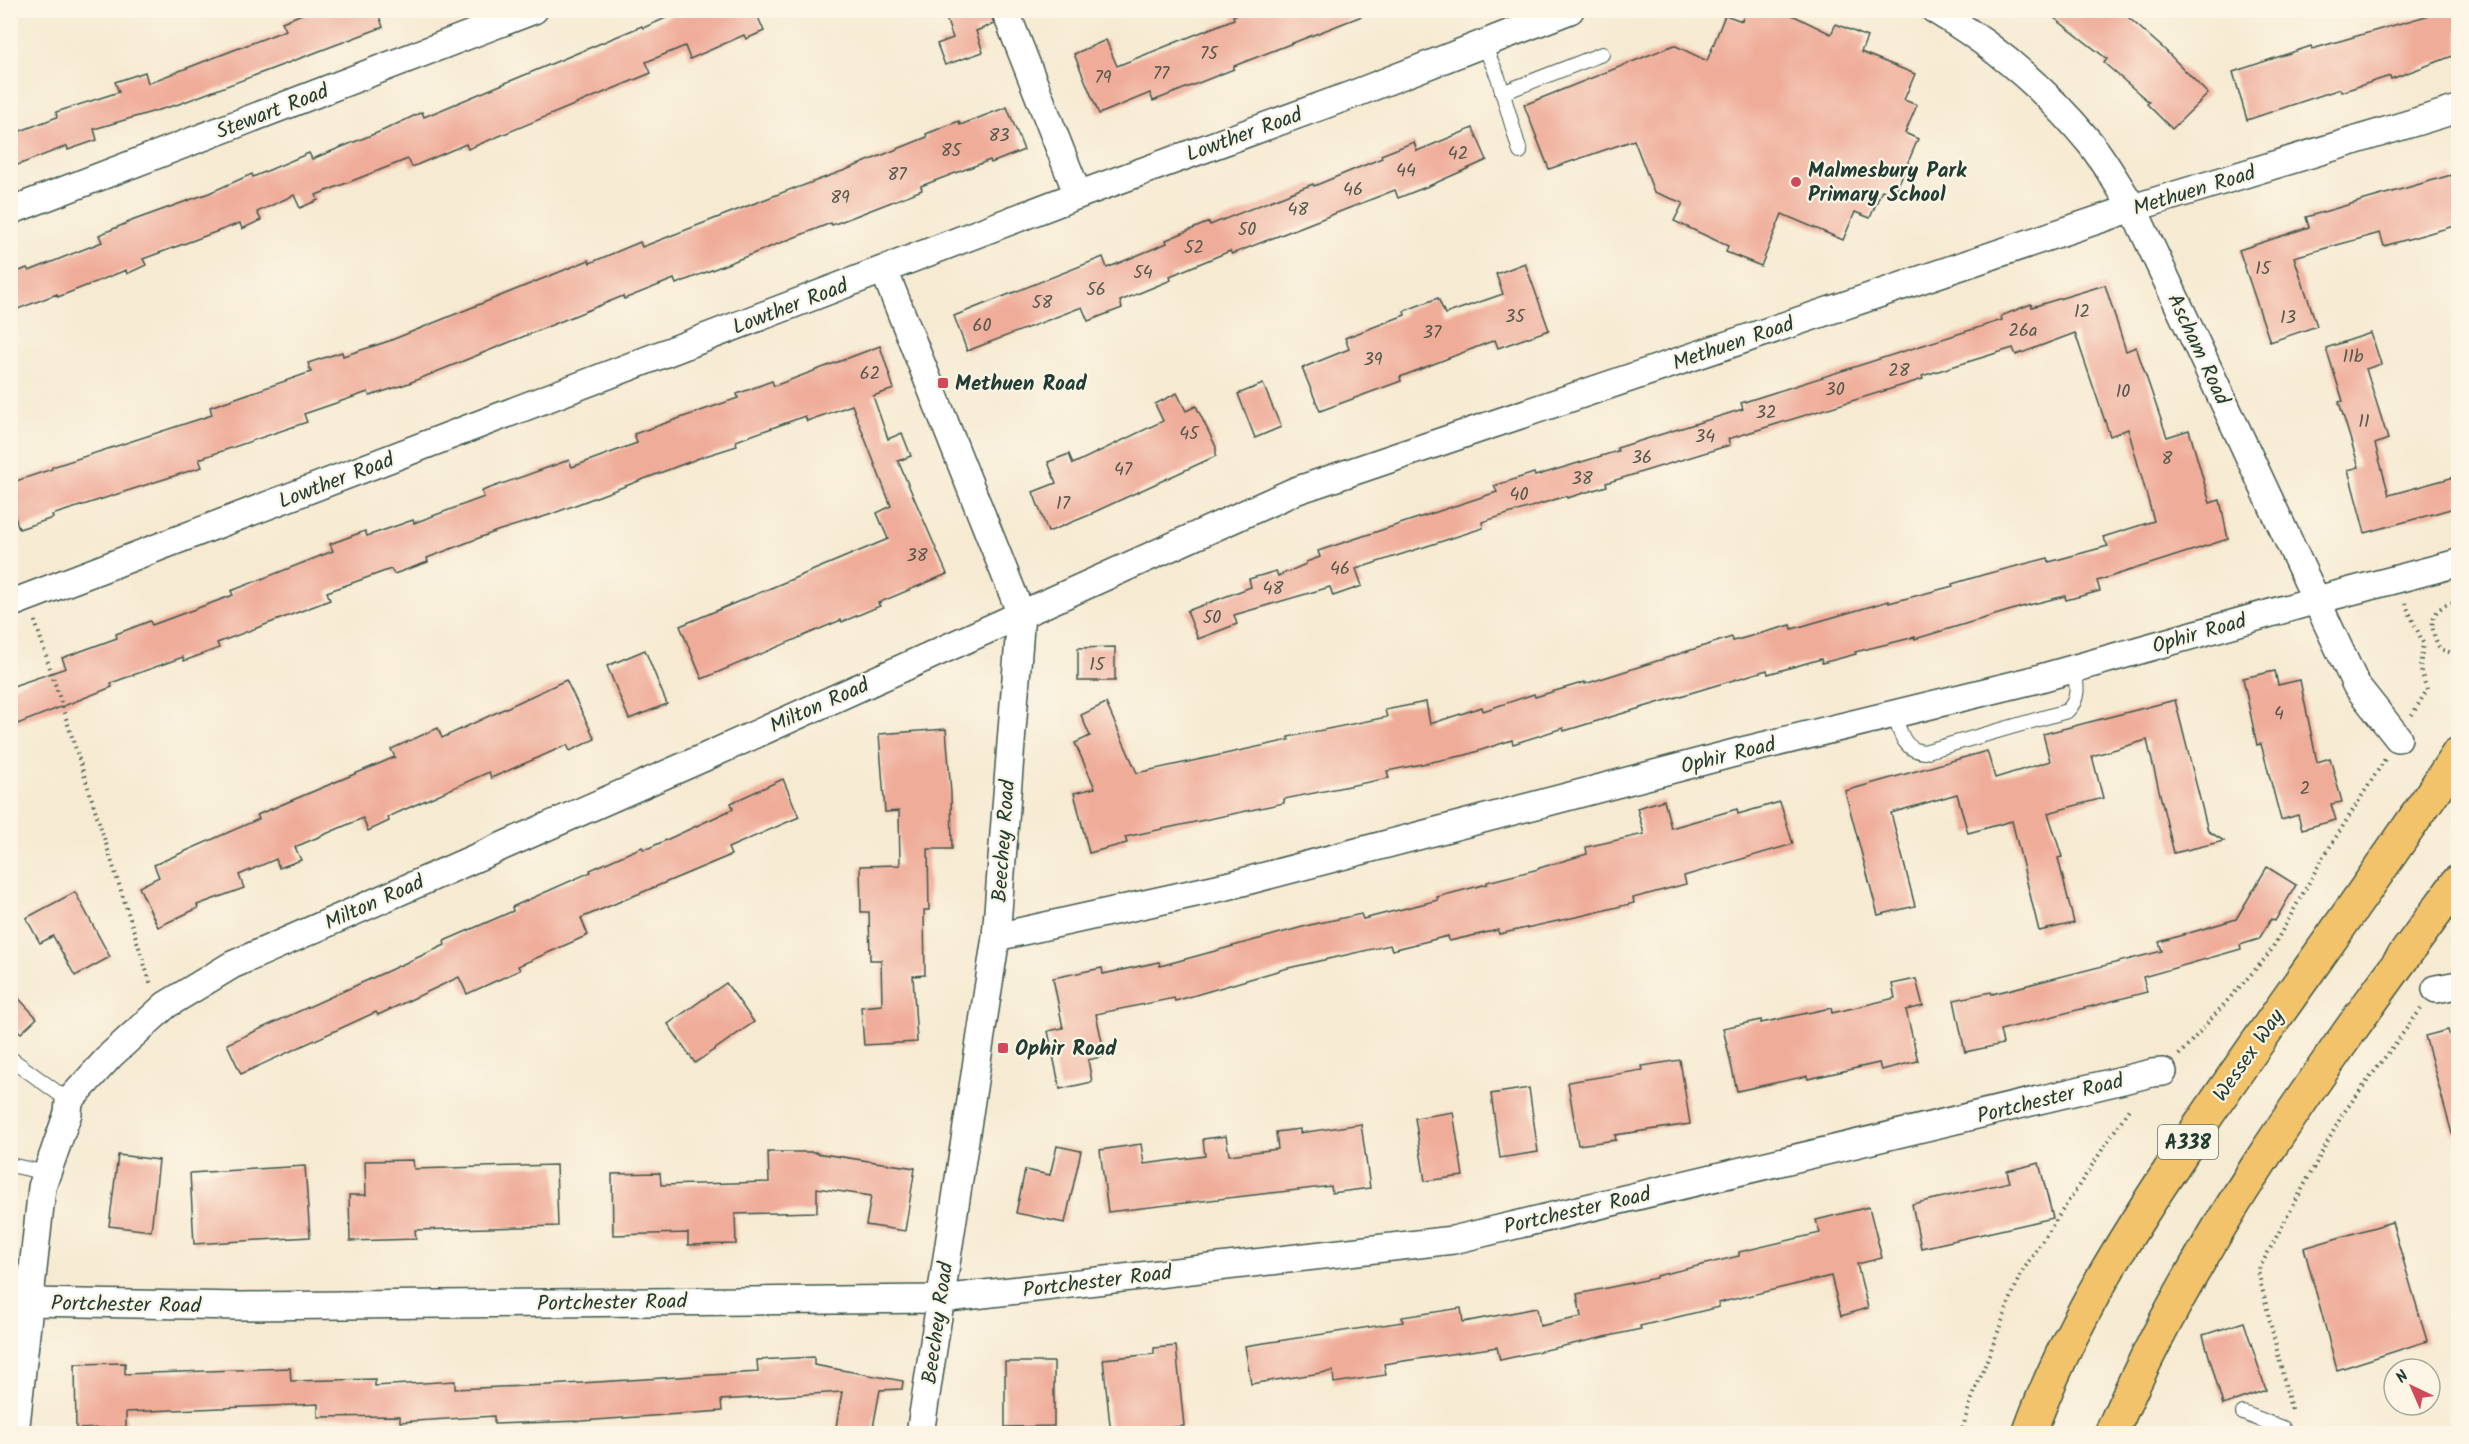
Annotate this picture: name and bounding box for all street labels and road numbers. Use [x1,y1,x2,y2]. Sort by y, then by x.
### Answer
street label: Stewart Road [211,76,334,149]
street label: Lowther Road [1182,99,1308,172]
street label: Methuen Road [2129,157,2260,226]
street label: Lowther Road [728,270,854,345]
street label: Ascham Road [2157,289,2238,411]
street label: Methuen Road [1668,308,1799,381]
street label: Lowther Road [274,444,400,519]
street label: Ophir Road [2148,605,2251,664]
street label: Milton Road [764,670,875,743]
street label: Ophir Road [1677,729,1780,784]
street label: Beechey Road [984,778,1025,903]
street label: Milton Road [319,867,430,940]
street label: Wessex Way [2205,1003,2293,1109]
street label: Portchester Road [1974,1065,2128,1134]
road number: A338 [2158,1125,2218,1159]
street label: Portchester Road [1501,1178,1655,1244]
street label: Portchester Road [1021,1257,1174,1308]
street label: Beechey Road [914,1260,963,1386]
street label: Portchester Road [537,1286,688,1321]
street label: Portchester Road [51,1288,202,1323]

